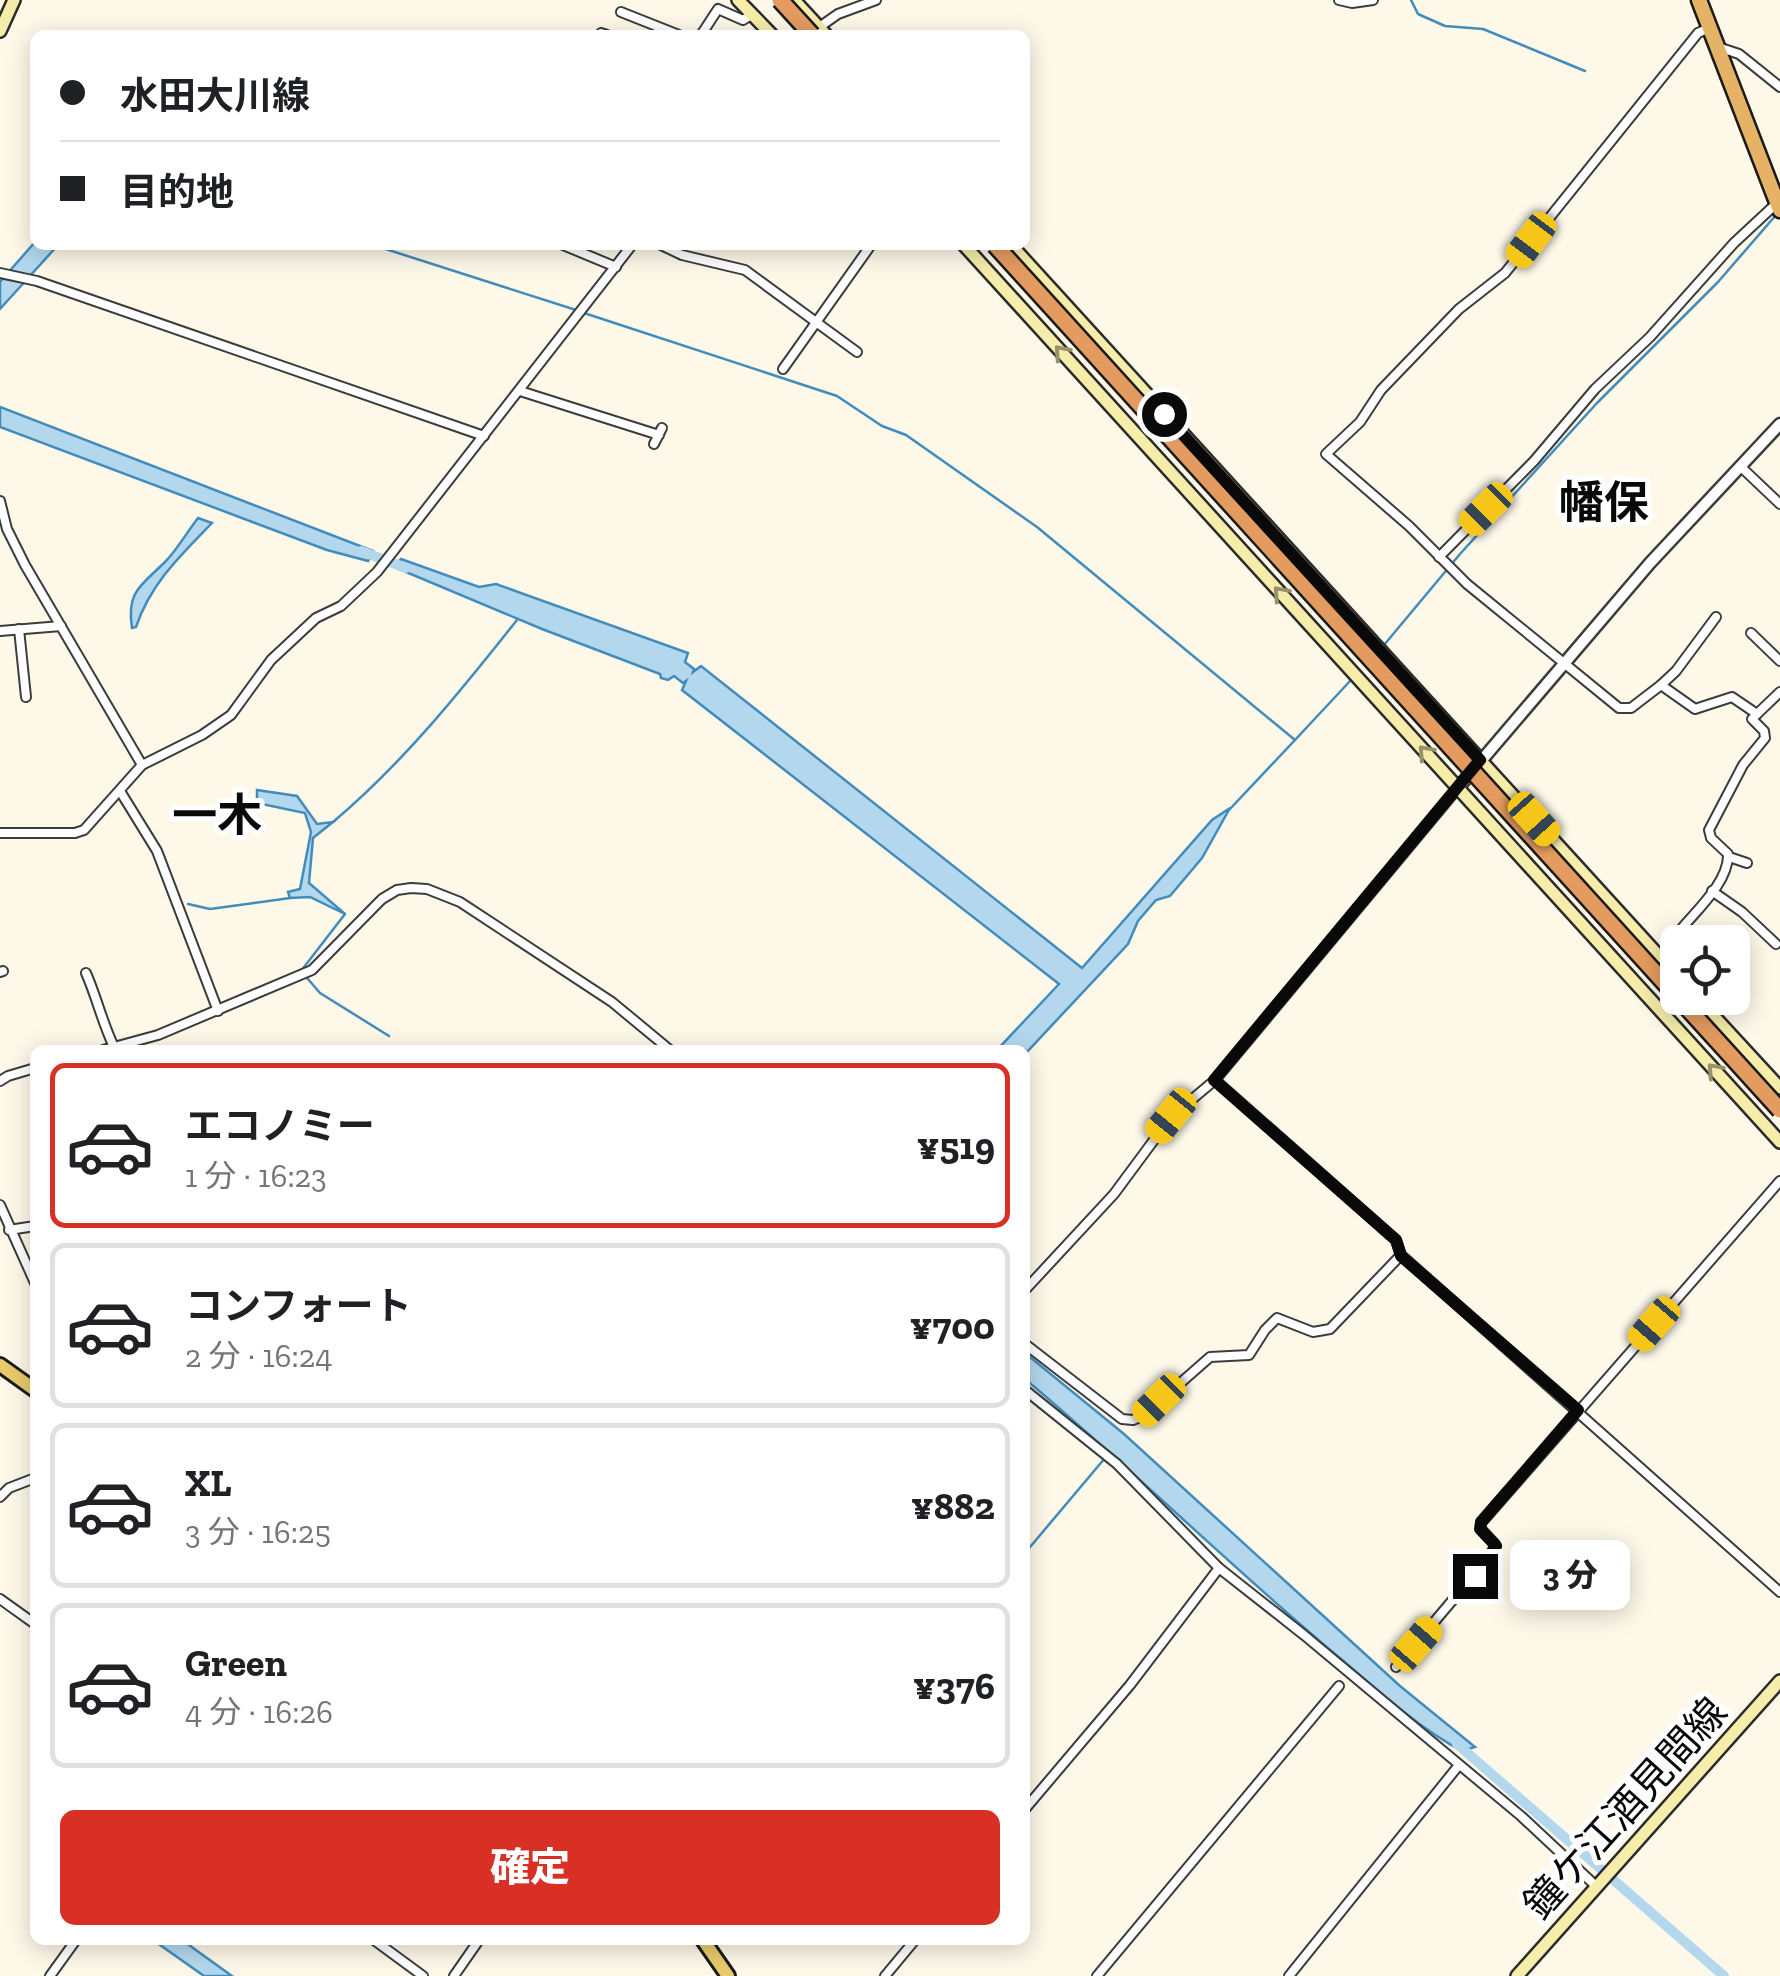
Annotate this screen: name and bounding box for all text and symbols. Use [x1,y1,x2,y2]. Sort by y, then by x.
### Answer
text: 水田大川線 [120,73,310,119]
text: 目的地 [120,169,234,215]
car [1501,207,1561,273]
one-way arrow [1055,345,1073,364]
route start [1142,392,1187,437]
district label: 幡保 [1559,476,1649,530]
car [1454,477,1518,541]
one-way arrow [1273,586,1291,605]
one-way arrow [1419,745,1437,764]
car [1503,787,1565,851]
district label: 一木 [172,789,262,843]
map controls [1660,925,1750,1015]
button: locate [1660,925,1750,1015]
one-way arrow [1708,1063,1726,1082]
car [1140,1083,1202,1149]
icon: car [65,1101,155,1191]
text: エコノミー [185,1103,375,1149]
text: ¥519 [917,1123,995,1169]
text: 1 分 · 16:23 [185,1157,327,1195]
icon: car [65,1281,155,1371]
text: コンフォート [185,1283,412,1329]
car [1623,1292,1685,1356]
text: ¥700 [910,1303,995,1349]
text: 2 分 · 16:24 [185,1337,333,1375]
car [1127,1368,1191,1432]
text: XL [185,1460,232,1506]
icon: car [65,1461,155,1551]
text: ¥882 [911,1483,995,1529]
text: 3 分 · 16:25 [185,1513,331,1551]
callout: 3 分 [1510,1541,1630,1611]
route end [1453,1554,1498,1599]
text: 3 分 [1542,1556,1598,1594]
car [1385,1612,1447,1676]
text: Green [185,1640,287,1686]
icon: car [65,1641,155,1731]
text: ¥376 [913,1663,995,1709]
street label: 鐘ケ江酒見間線 [1513,1688,1737,1928]
text: 4 分 · 16:26 [185,1693,333,1731]
button: 確定 [60,1810,1000,1925]

